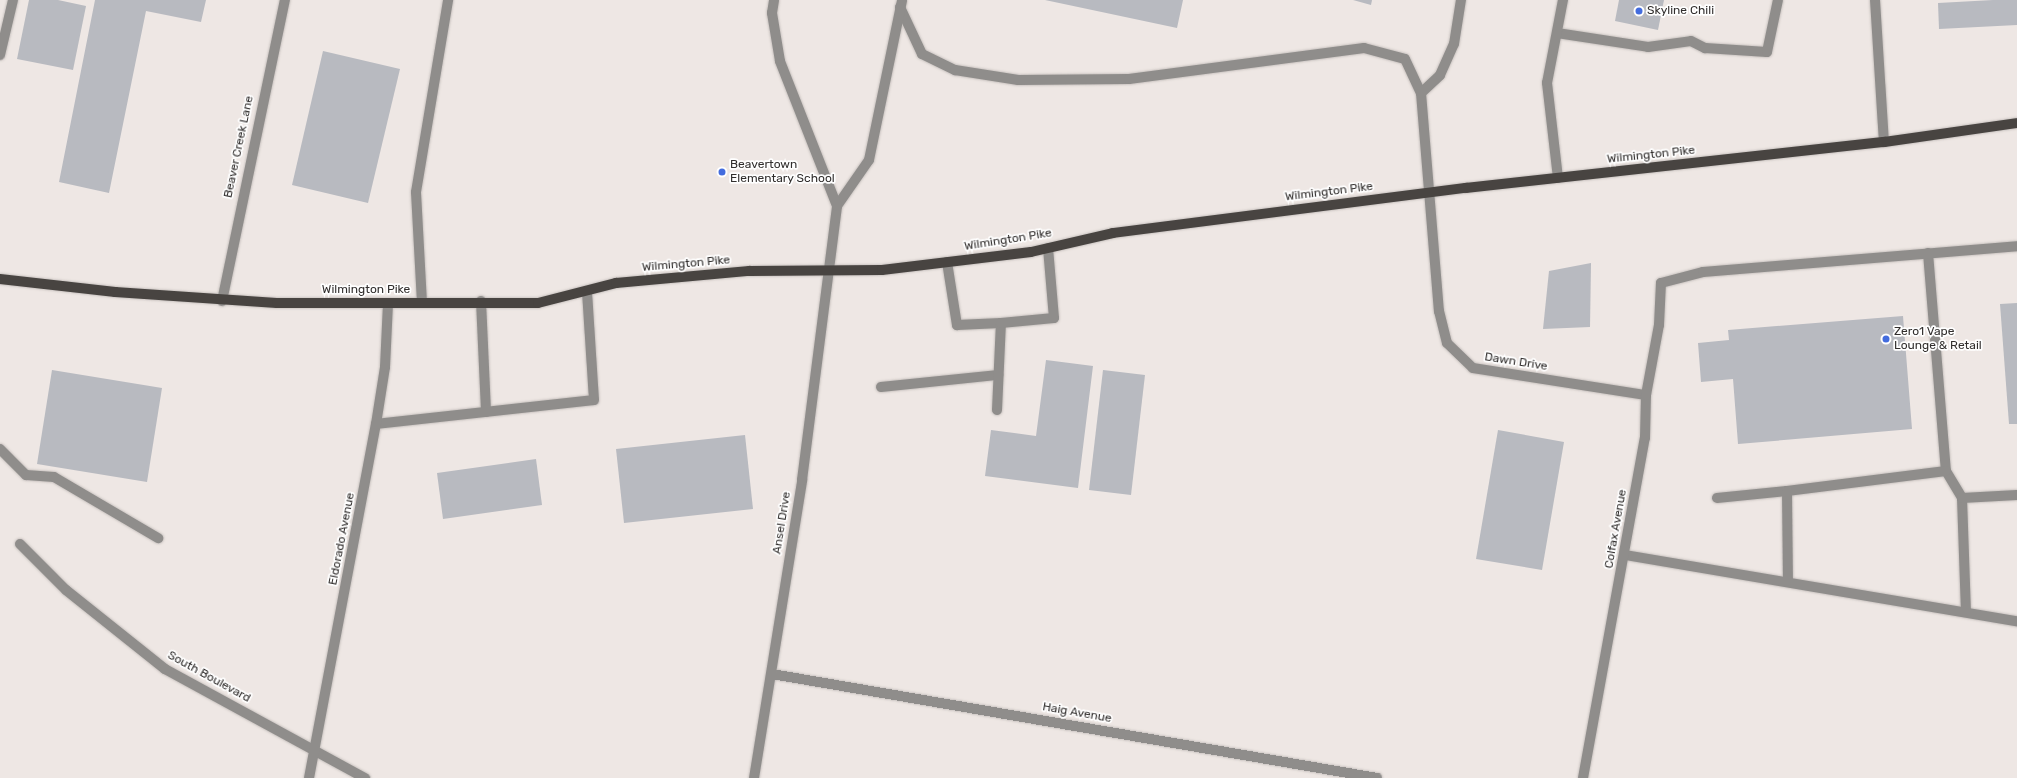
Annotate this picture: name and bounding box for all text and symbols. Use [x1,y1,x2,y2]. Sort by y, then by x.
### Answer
place label: Skyline Chili [1647,4,1714,18]
marker: Skyline Chili [1634,6,1644,16]
street label: Beaver Creek Lane [221,95,257,199]
street label: Wilmington Pike [1606,143,1696,167]
place label: Beavertown Elementary School [730,158,835,186]
marker: Beavertown Elementary School [717,167,727,177]
street label: Wilmington Pike [1284,179,1374,205]
street label: Wilmington Pike [963,226,1053,254]
street label: Wilmington Pike [641,253,731,275]
street label: Wilmington Pike [322,283,410,297]
place label: Zero1 Vape Lounge & Retail [1894,325,1982,353]
marker: Zero1 Vape Lounge & Retail [1881,334,1891,344]
street label: Dawn Drive [1483,350,1549,374]
street label: Colfax Avenue [1602,488,1630,570]
street label: Eldorado Avenue [326,491,358,587]
street label: Ansel Drive [770,491,794,555]
street label: South Boulevard [165,648,253,706]
street label: Haig Avenue [1041,700,1113,726]

